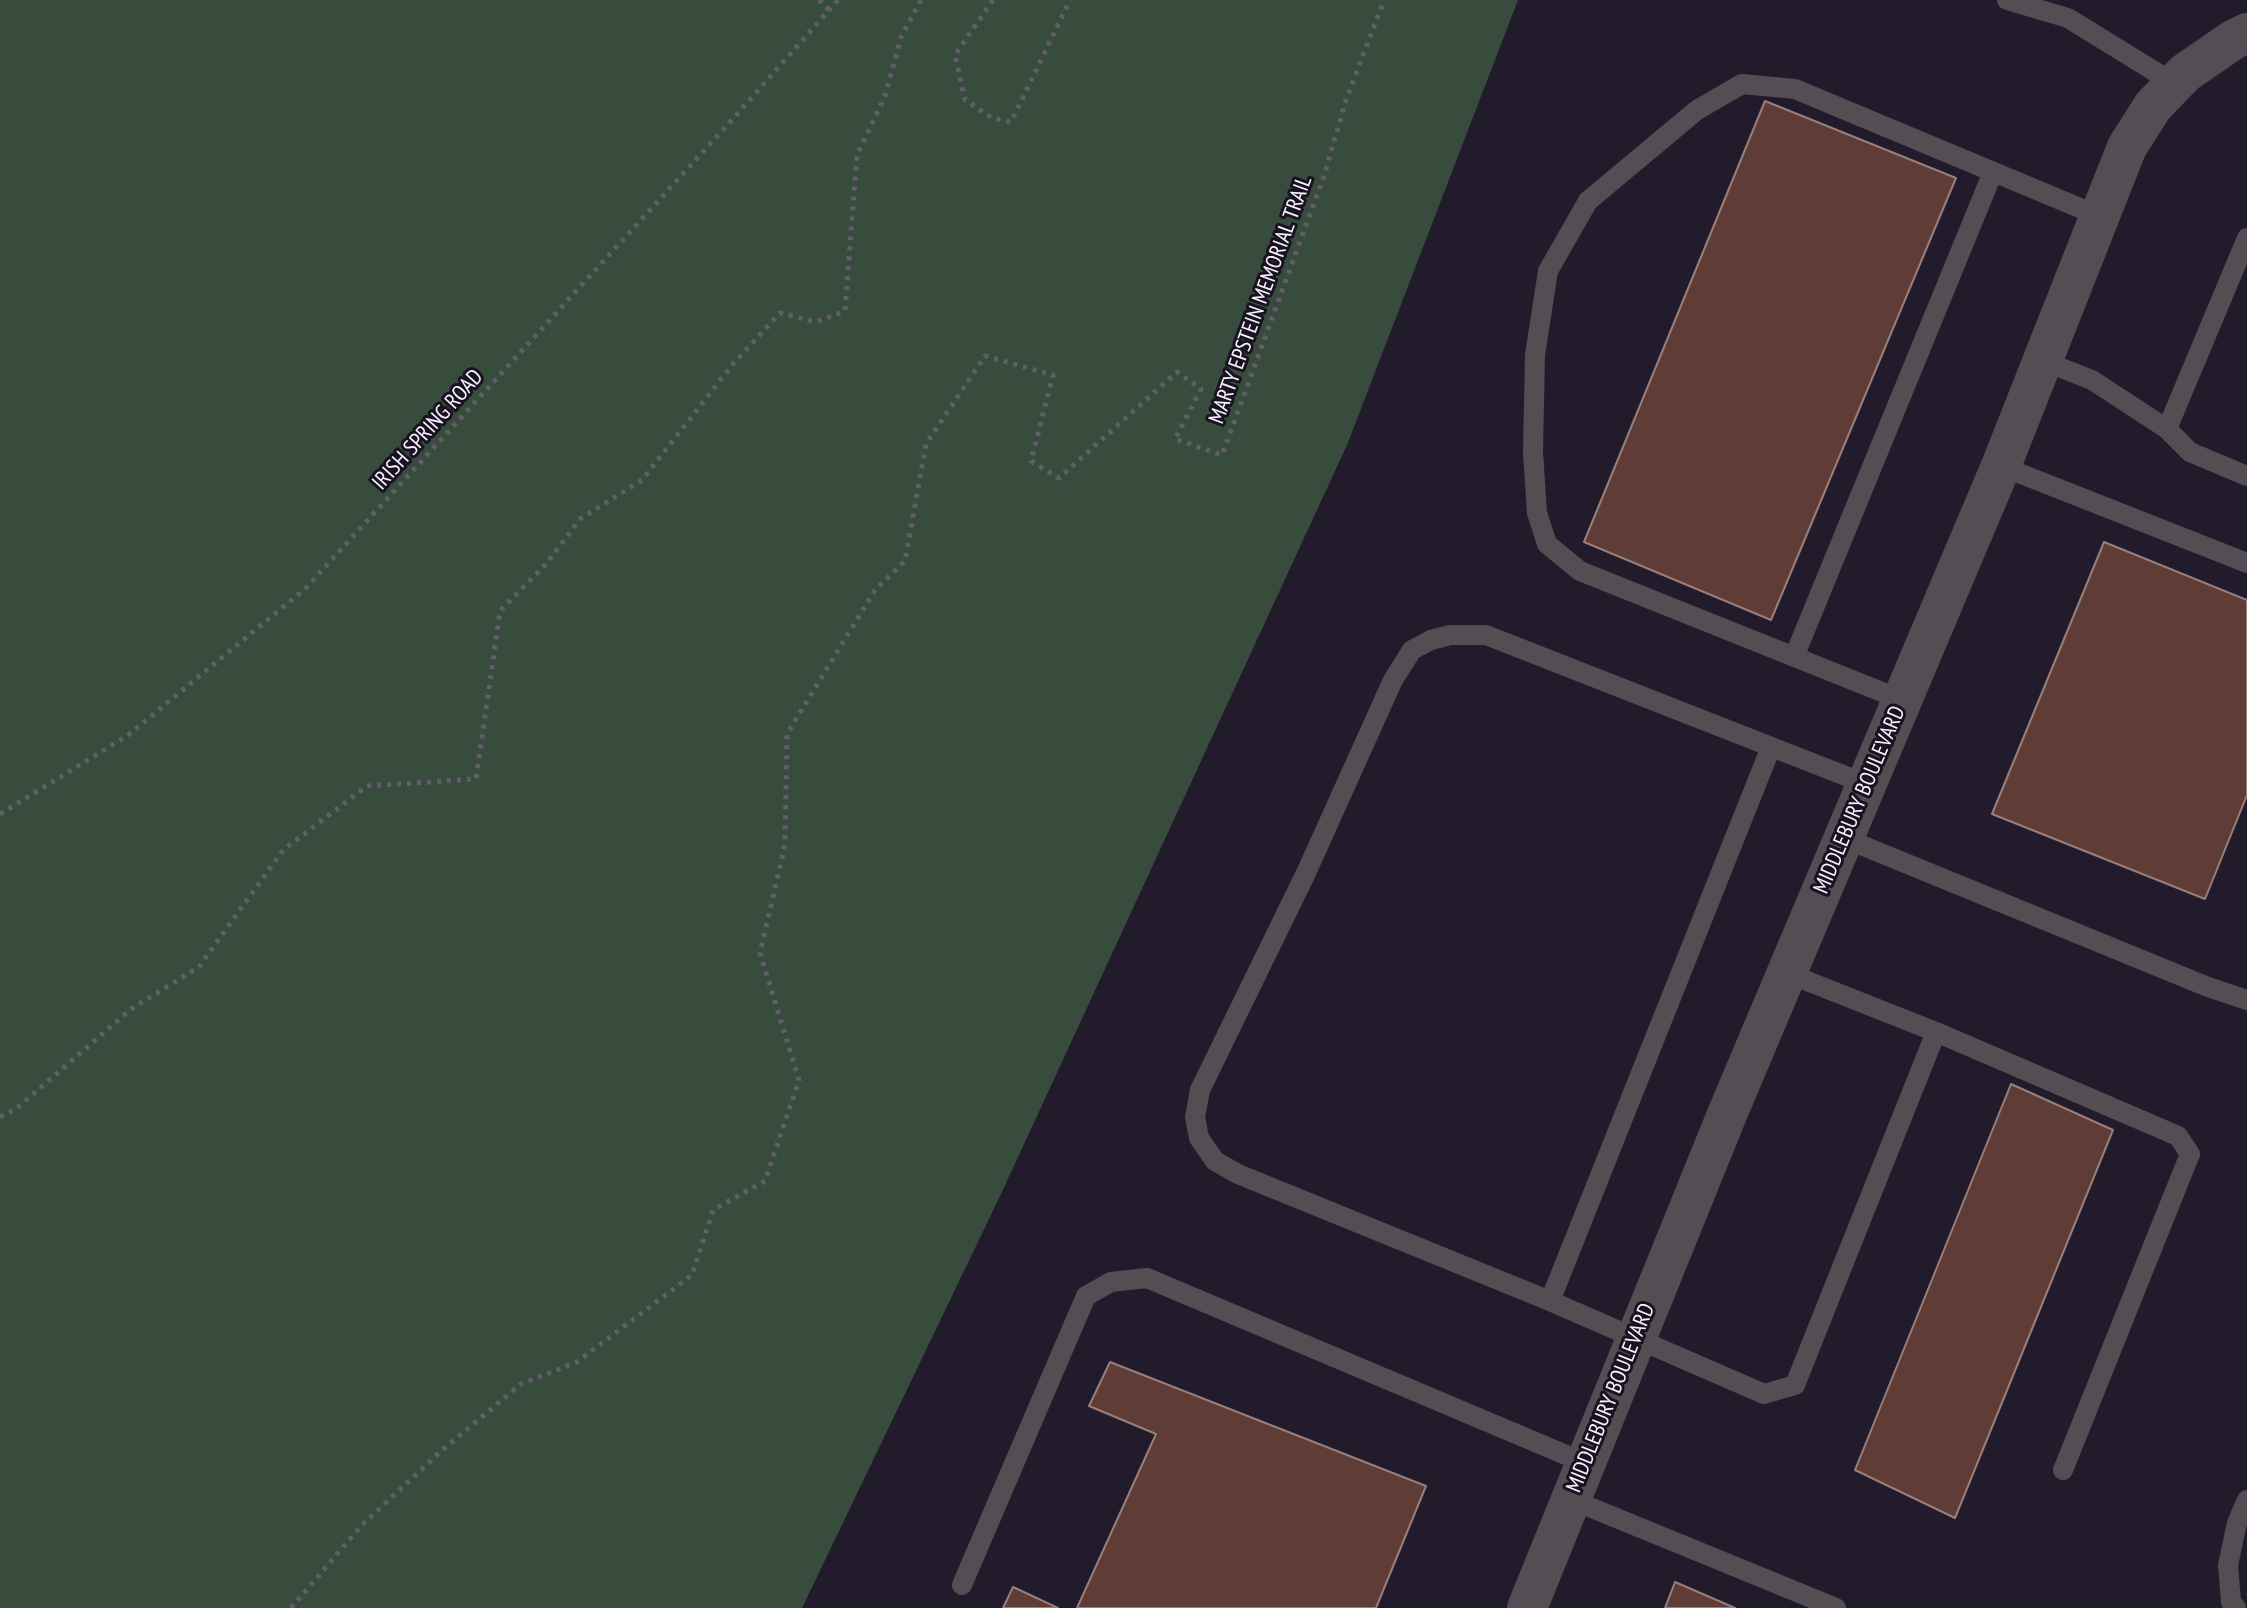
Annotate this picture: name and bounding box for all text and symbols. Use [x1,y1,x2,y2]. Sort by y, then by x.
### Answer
street label: MARTY EPSTEIN MEMORIAL TRAIL [1204,173,1318,427]
street label: IRISH SPRING ROAD [367,364,489,496]
street label: MIDDLEBURY BOULEVARD [1809,702,1911,898]
street label: MIDDLEBURY BOULEVARD [1561,1300,1661,1496]

